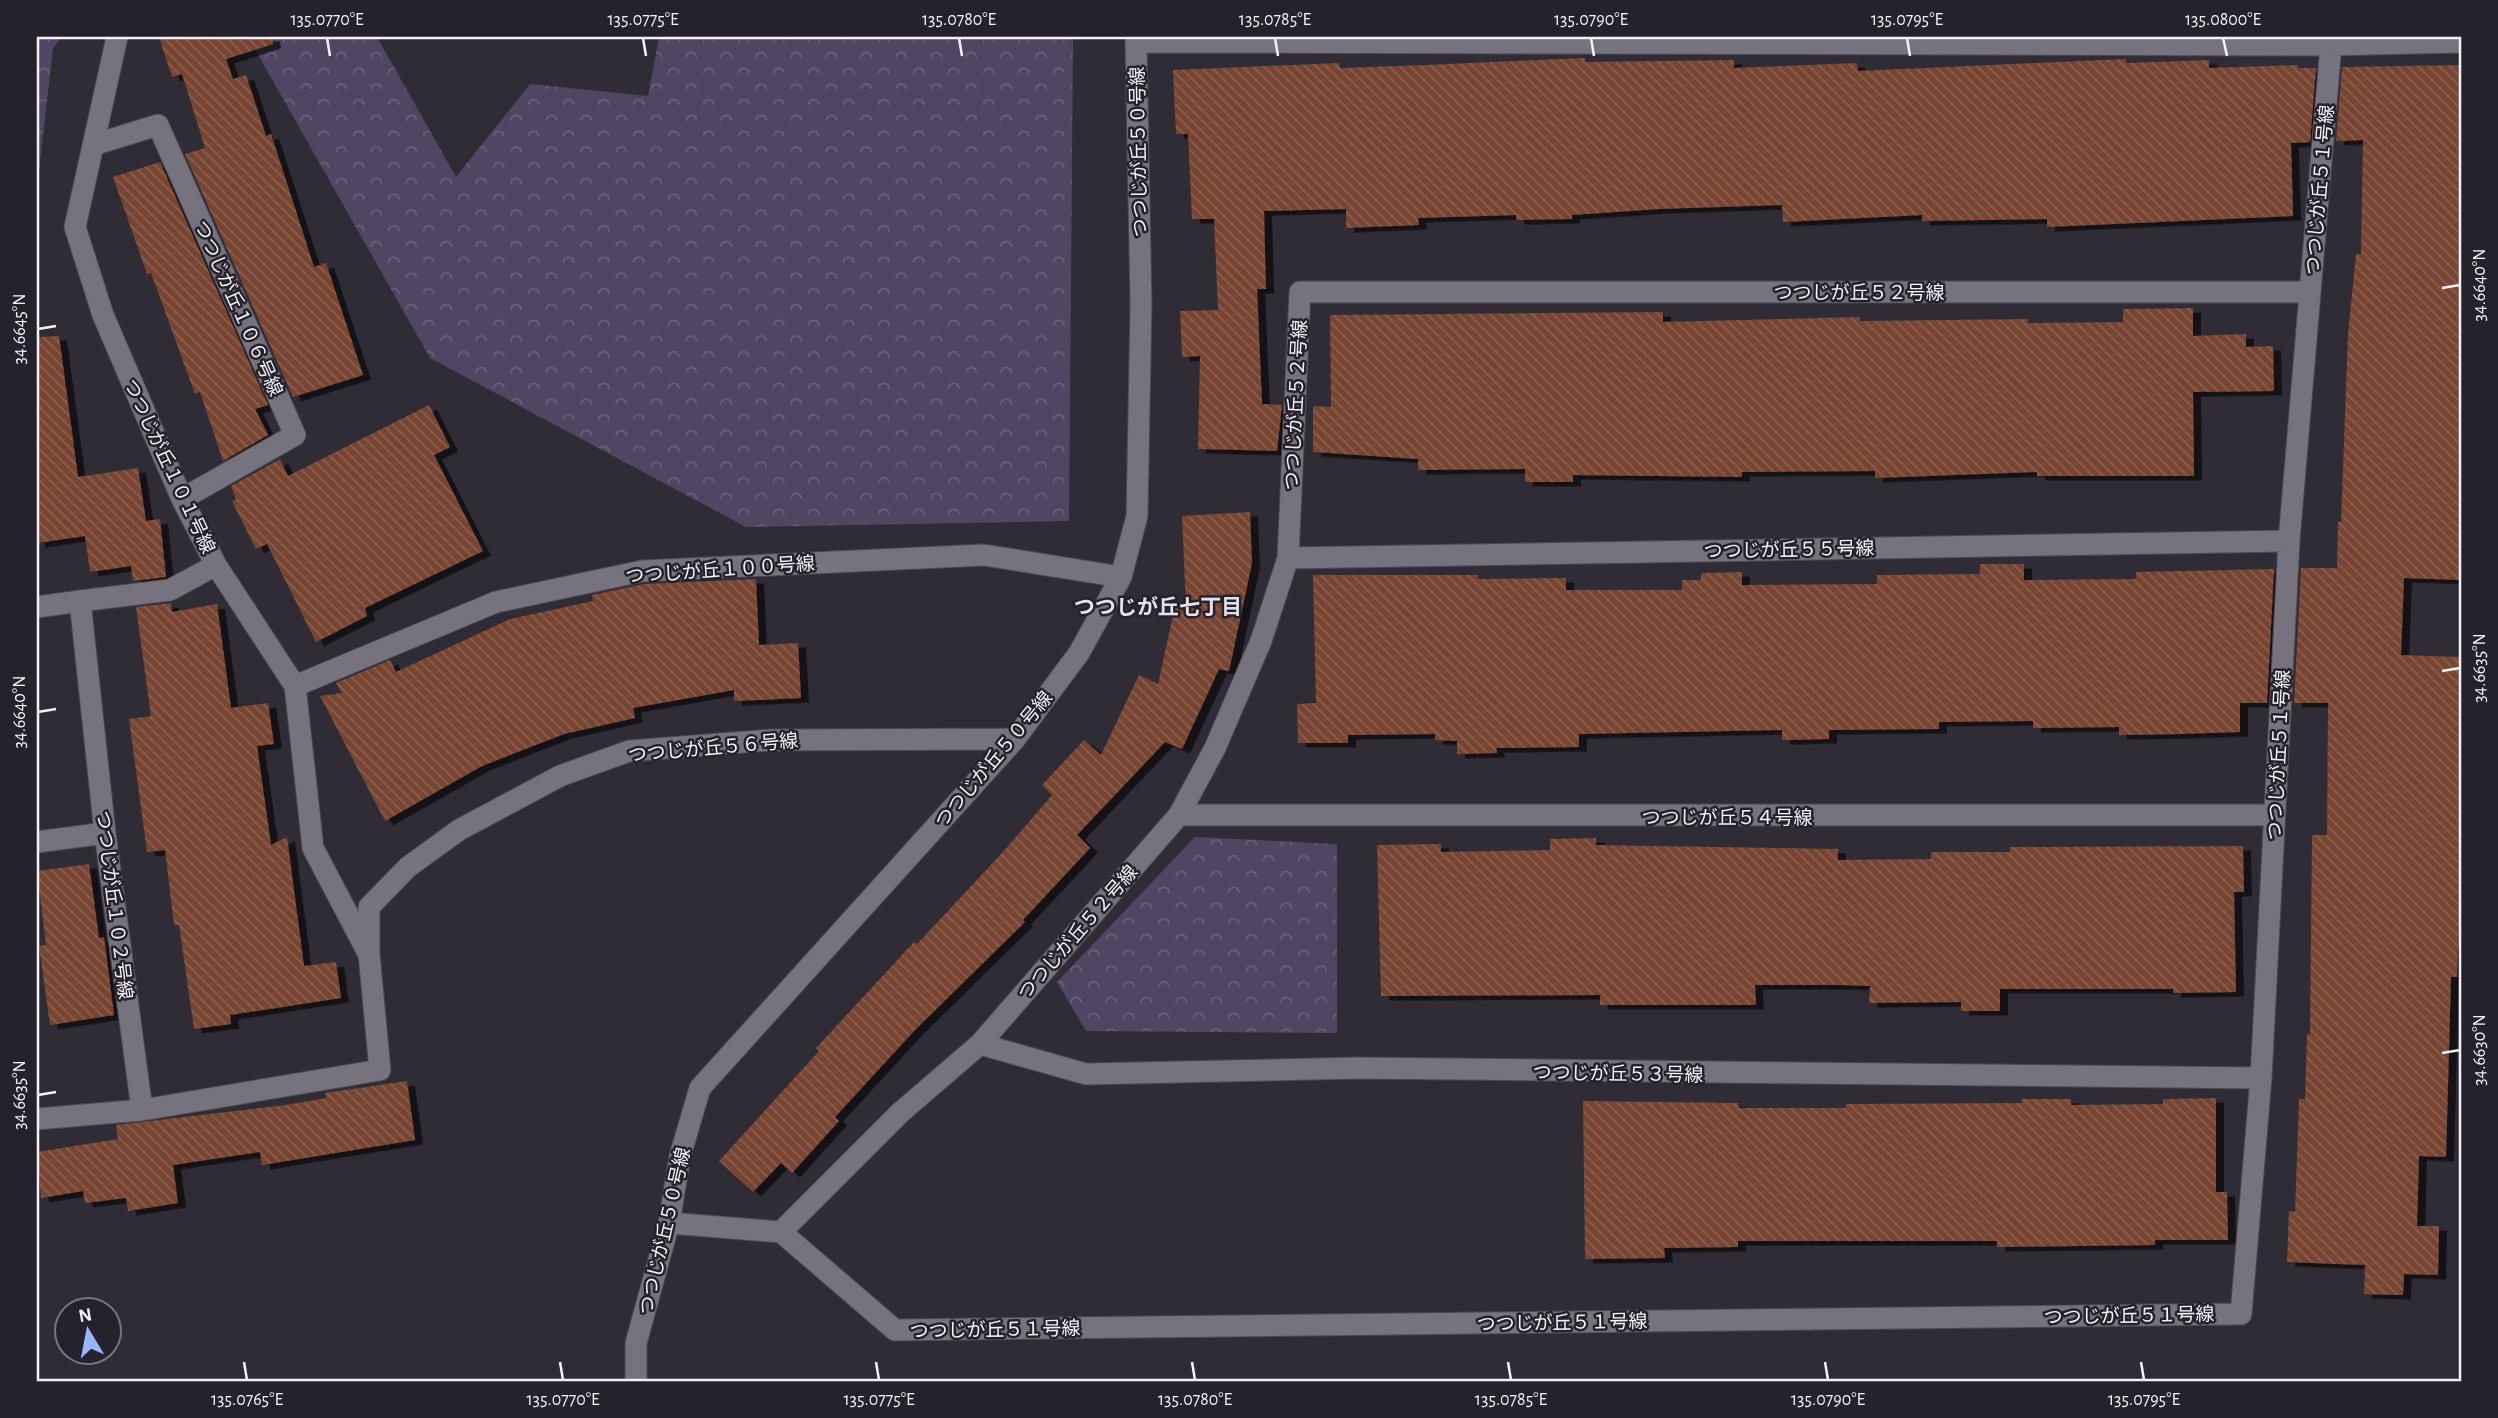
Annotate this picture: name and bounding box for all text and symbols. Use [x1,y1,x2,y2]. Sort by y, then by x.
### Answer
text: 135.0770°E [290,11,364,29]
text: 135.0775°E [607,11,679,29]
text: 135.0780°E [922,11,996,29]
text: 135.0785°E [1239,11,1311,29]
text: 135.0790°E [1554,11,1628,29]
text: 135.0795°E [1871,11,1943,29]
text: 135.0800°E [2185,11,2261,29]
street label: つつじが丘５０号線 [1127,66,1150,238]
street label: つつじが丘５１号線 [2302,104,2337,276]
street label: つつじが丘１０６号線 [190,217,287,399]
text: 34.6640°N [2471,249,2489,321]
street label: つつじが丘５２号線 [1773,282,1945,303]
text: 34.6645°N [11,294,29,364]
street label: つつじが丘５２号線 [1281,319,1310,491]
street label: つつじが丘１０１号線 [120,376,219,557]
street label: つつじが丘５５号線 [1703,538,1875,561]
street label: つつじが丘１００号線 [625,552,816,587]
district label: つつじが丘七丁目 [1074,595,1242,618]
text: 34.6635°N [2471,633,2489,703]
street label: つつじが丘５１号線 [2264,669,2293,841]
text: 34.6640°N [11,676,29,748]
street label: つつじが丘５０号線 [930,687,1056,832]
street label: つつじが丘５６号線 [627,730,799,765]
street label: つつじが丘５４号線 [1641,807,1813,828]
street label: つつじが丘１０２号線 [93,809,137,1001]
street label: つつじが丘５２号線 [1013,861,1141,1004]
text: 34.6630°N [2471,1014,2489,1086]
text: 34.6635°N [11,1060,29,1130]
street label: つつじが丘５３号線 [1532,1062,1704,1085]
street label: つつじが丘５０号線 [635,1145,694,1317]
north arrow [52,1296,122,1366]
street label: つつじが丘５１号線 [2043,1304,2215,1327]
text: N [77,1305,93,1326]
street label: つつじが丘５１号線 [1476,1311,1648,1334]
street label: つつじが丘５１号線 [909,1318,1081,1341]
text: 135.0765°E [211,1391,283,1409]
text: 135.0770°E [526,1391,600,1409]
text: 135.0775°E [843,1391,915,1409]
text: 135.0780°E [1158,1391,1232,1409]
text: 135.0785°E [1475,1391,1547,1409]
text: 135.0790°E [1791,1391,1865,1409]
text: 135.0795°E [2108,1391,2180,1409]

